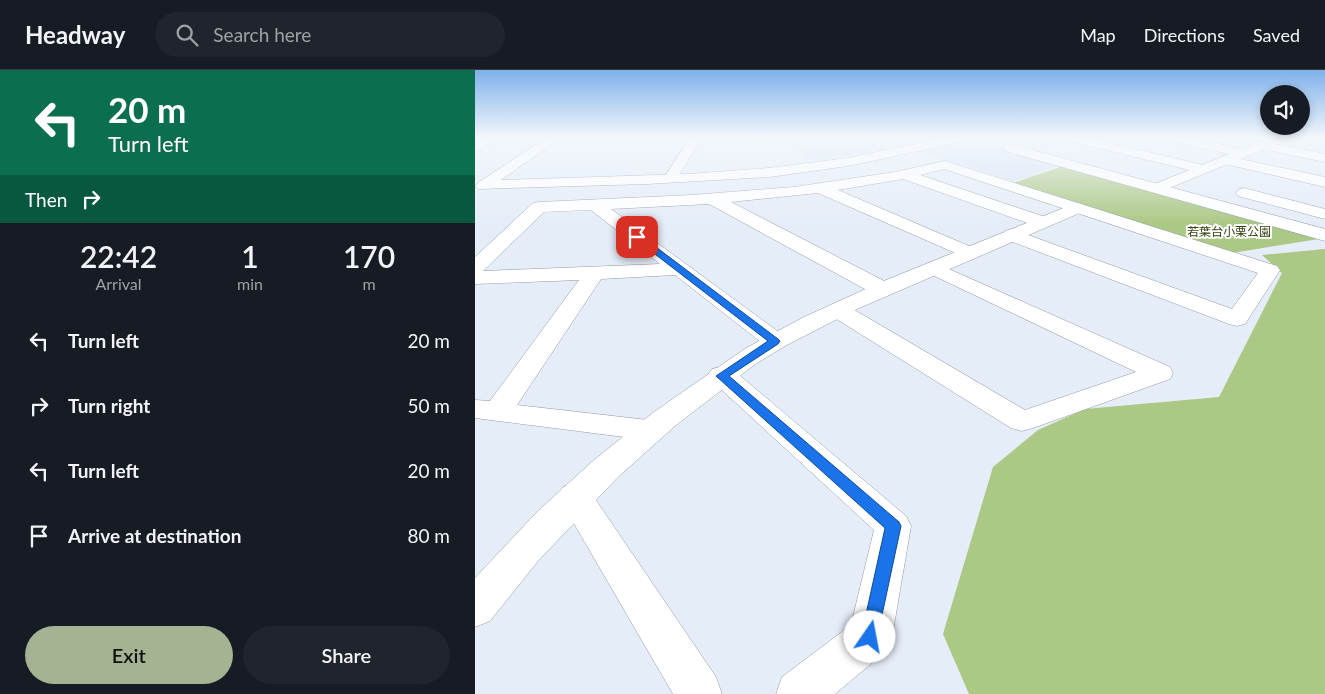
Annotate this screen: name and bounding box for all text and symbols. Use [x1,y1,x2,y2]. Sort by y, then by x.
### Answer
search box [155,12,505,57]
text: Headway [25,20,125,49]
icon: search [173,21,201,49]
text: Search here [213,23,311,46]
text: Map [1080,24,1116,46]
text: Directions [1144,24,1225,46]
text: Saved [1253,24,1300,46]
map controls [1260,85,1310,135]
button: sound [1260,85,1310,135]
text: 20 m [108,88,186,130]
icon: left [25,90,90,155]
text: Turn left [108,130,189,157]
icon: right [77,185,105,213]
text: Then [25,188,67,211]
pin [616,216,658,258]
icon: arrive [623,223,651,251]
park label: 若葉台小栗公園 [1187,224,1271,239]
text: 22:42 [80,238,157,274]
text: 1 [241,238,259,274]
text: 170 [343,238,395,274]
text: Arrival [95,274,142,293]
text: min [237,274,263,293]
text: m [362,274,376,293]
icon: left [25,327,53,355]
text: Turn left [68,329,139,352]
text: 20 m [407,329,450,352]
icon: right [25,392,53,420]
text: Turn right [68,394,150,417]
text: 50 m [407,394,450,417]
icon: left [25,457,53,485]
text: Turn left [68,459,139,482]
text: 20 m [407,459,450,482]
icon: arrive [25,522,53,550]
text: Arrive at destination [68,524,241,547]
text: 80 m [407,524,450,547]
position arrow [843,610,895,662]
button: Exit [25,626,233,684]
button: Share [243,626,450,684]

